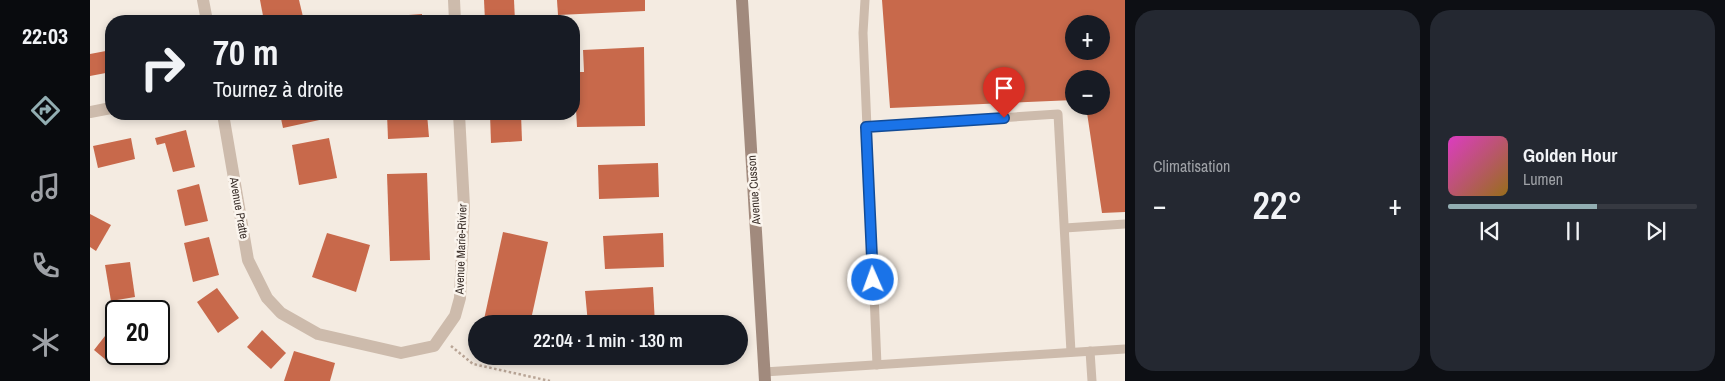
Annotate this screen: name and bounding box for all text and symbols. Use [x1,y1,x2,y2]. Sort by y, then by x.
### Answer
map controls [1065,15,1110,115]
button: + [1065,15,1110,60]
text: 22:03 [22,21,68,51]
text: 70 m [213,29,278,76]
icon: right [130,35,195,100]
pin [983,67,1025,118]
button: − [1065,70,1110,115]
text: Tournez à droite [213,74,343,104]
icon: arrive [990,74,1018,102]
icon: directions [28,93,63,128]
text: Golden Hour [1523,142,1617,168]
street label: Avenue Cusson [744,155,764,226]
text: Climatisation [1153,155,1230,177]
text: Lumen [1523,168,1563,190]
icon: music [28,170,63,205]
street label: Avenue Pratte [226,175,252,240]
text: 22° [1253,180,1302,231]
text: − [1153,186,1166,224]
text: + [1389,186,1402,224]
street label: Avenue Marie-Rivier [451,203,471,296]
icon: previous [1476,217,1504,245]
icon: pause [1559,217,1587,245]
icon: next [1642,217,1670,245]
icon: phone [28,248,63,283]
position arrow [846,253,898,305]
speed limit sign: 20 [105,300,170,365]
icon: climate [28,325,63,360]
text: 22:04 · 1 min · 130 m [533,327,683,353]

